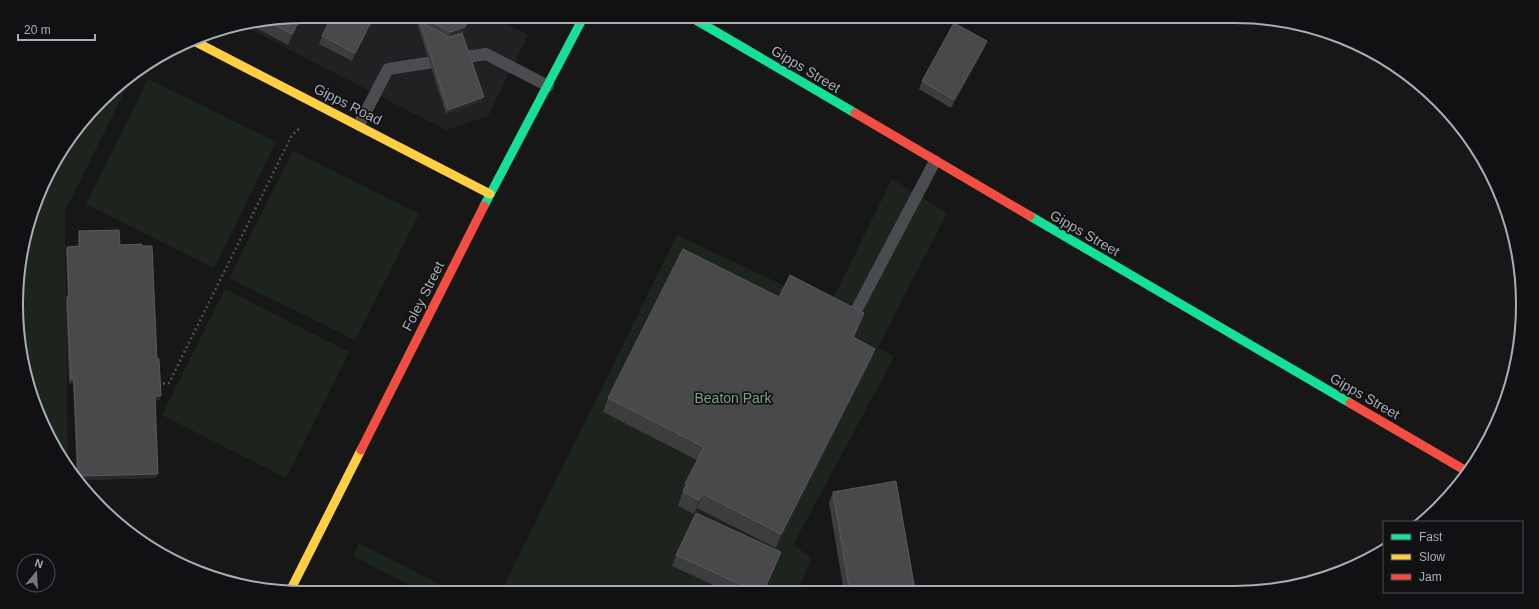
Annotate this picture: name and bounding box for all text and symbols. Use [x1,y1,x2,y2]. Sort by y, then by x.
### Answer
scale bar [18,16,95,42]
text: 20 m [24,23,51,37]
street label: Gipps Street [769,42,844,96]
street label: Gipps Road [311,80,385,128]
street label: Gipps Street [1047,207,1123,259]
street label: Foley Street [399,259,447,333]
street label: Gipps Street [1327,370,1403,422]
park label: Beaton Park [694,390,773,406]
legend [1383,521,1523,593]
text: Fast [1419,530,1443,544]
text: Slow [1419,550,1445,564]
north arrow [16,553,56,593]
text: N [33,557,45,570]
text: Jam [1419,570,1442,584]

